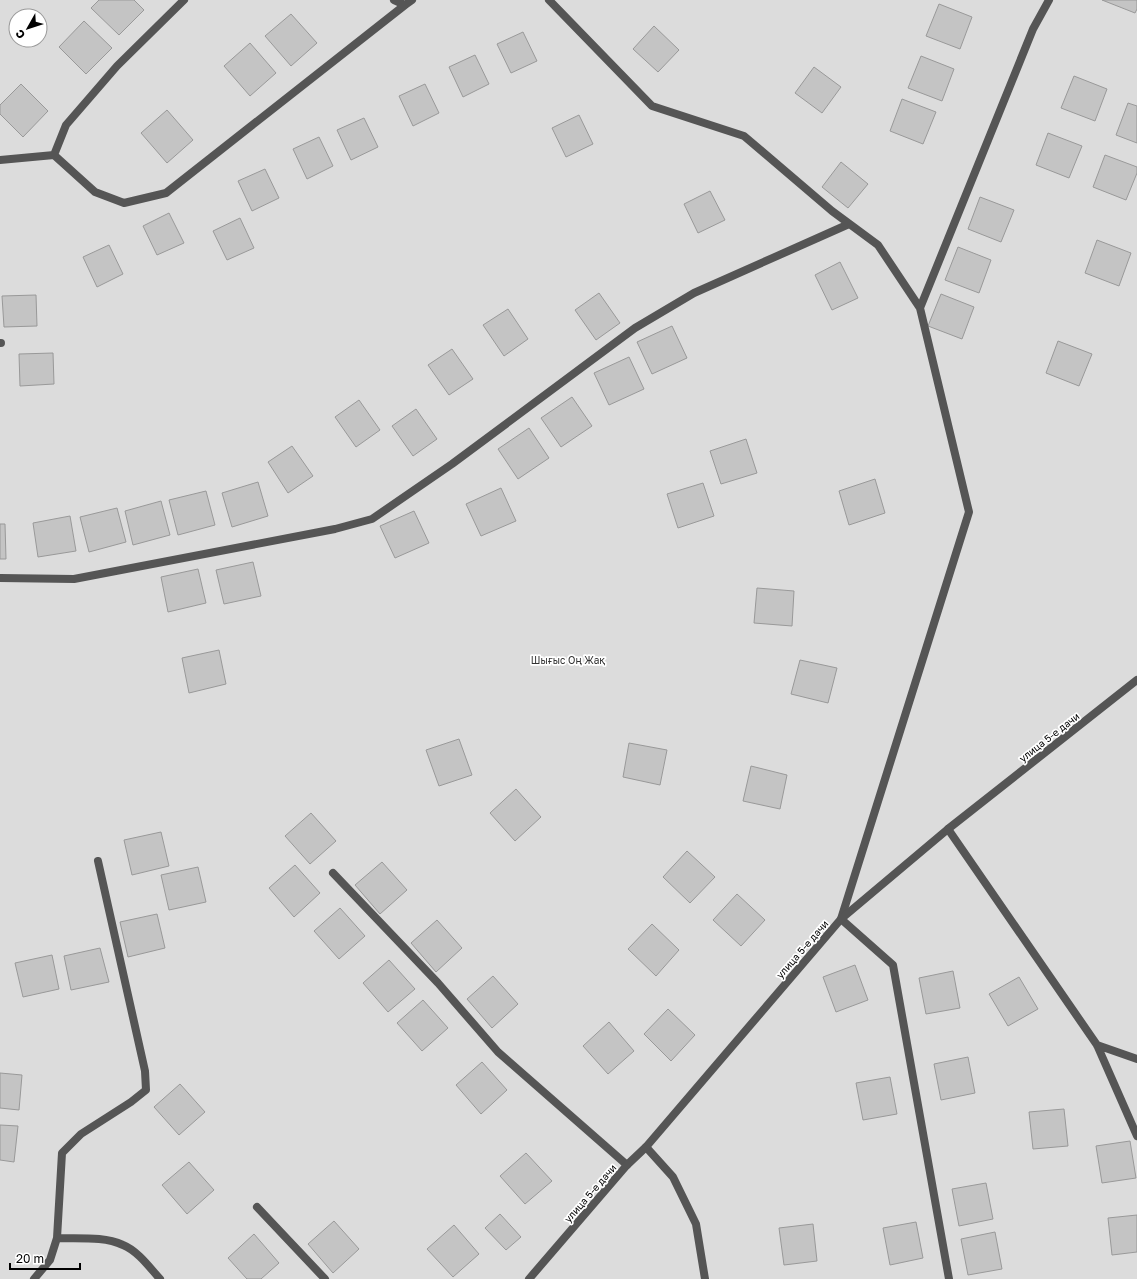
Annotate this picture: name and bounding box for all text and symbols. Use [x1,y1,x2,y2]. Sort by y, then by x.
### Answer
north arrow [8,8,48,48]
text: С [12,27,27,42]
park label: Шығыс Оң Жақ [531,654,605,666]
street label: улица 5-е дачи [1016,710,1082,764]
street label: улица 5-е дачи [773,917,831,981]
street label: улица 5-е дачи [561,1161,619,1225]
scale bar [10,1245,80,1271]
text: 20 m [16,1251,44,1266]

